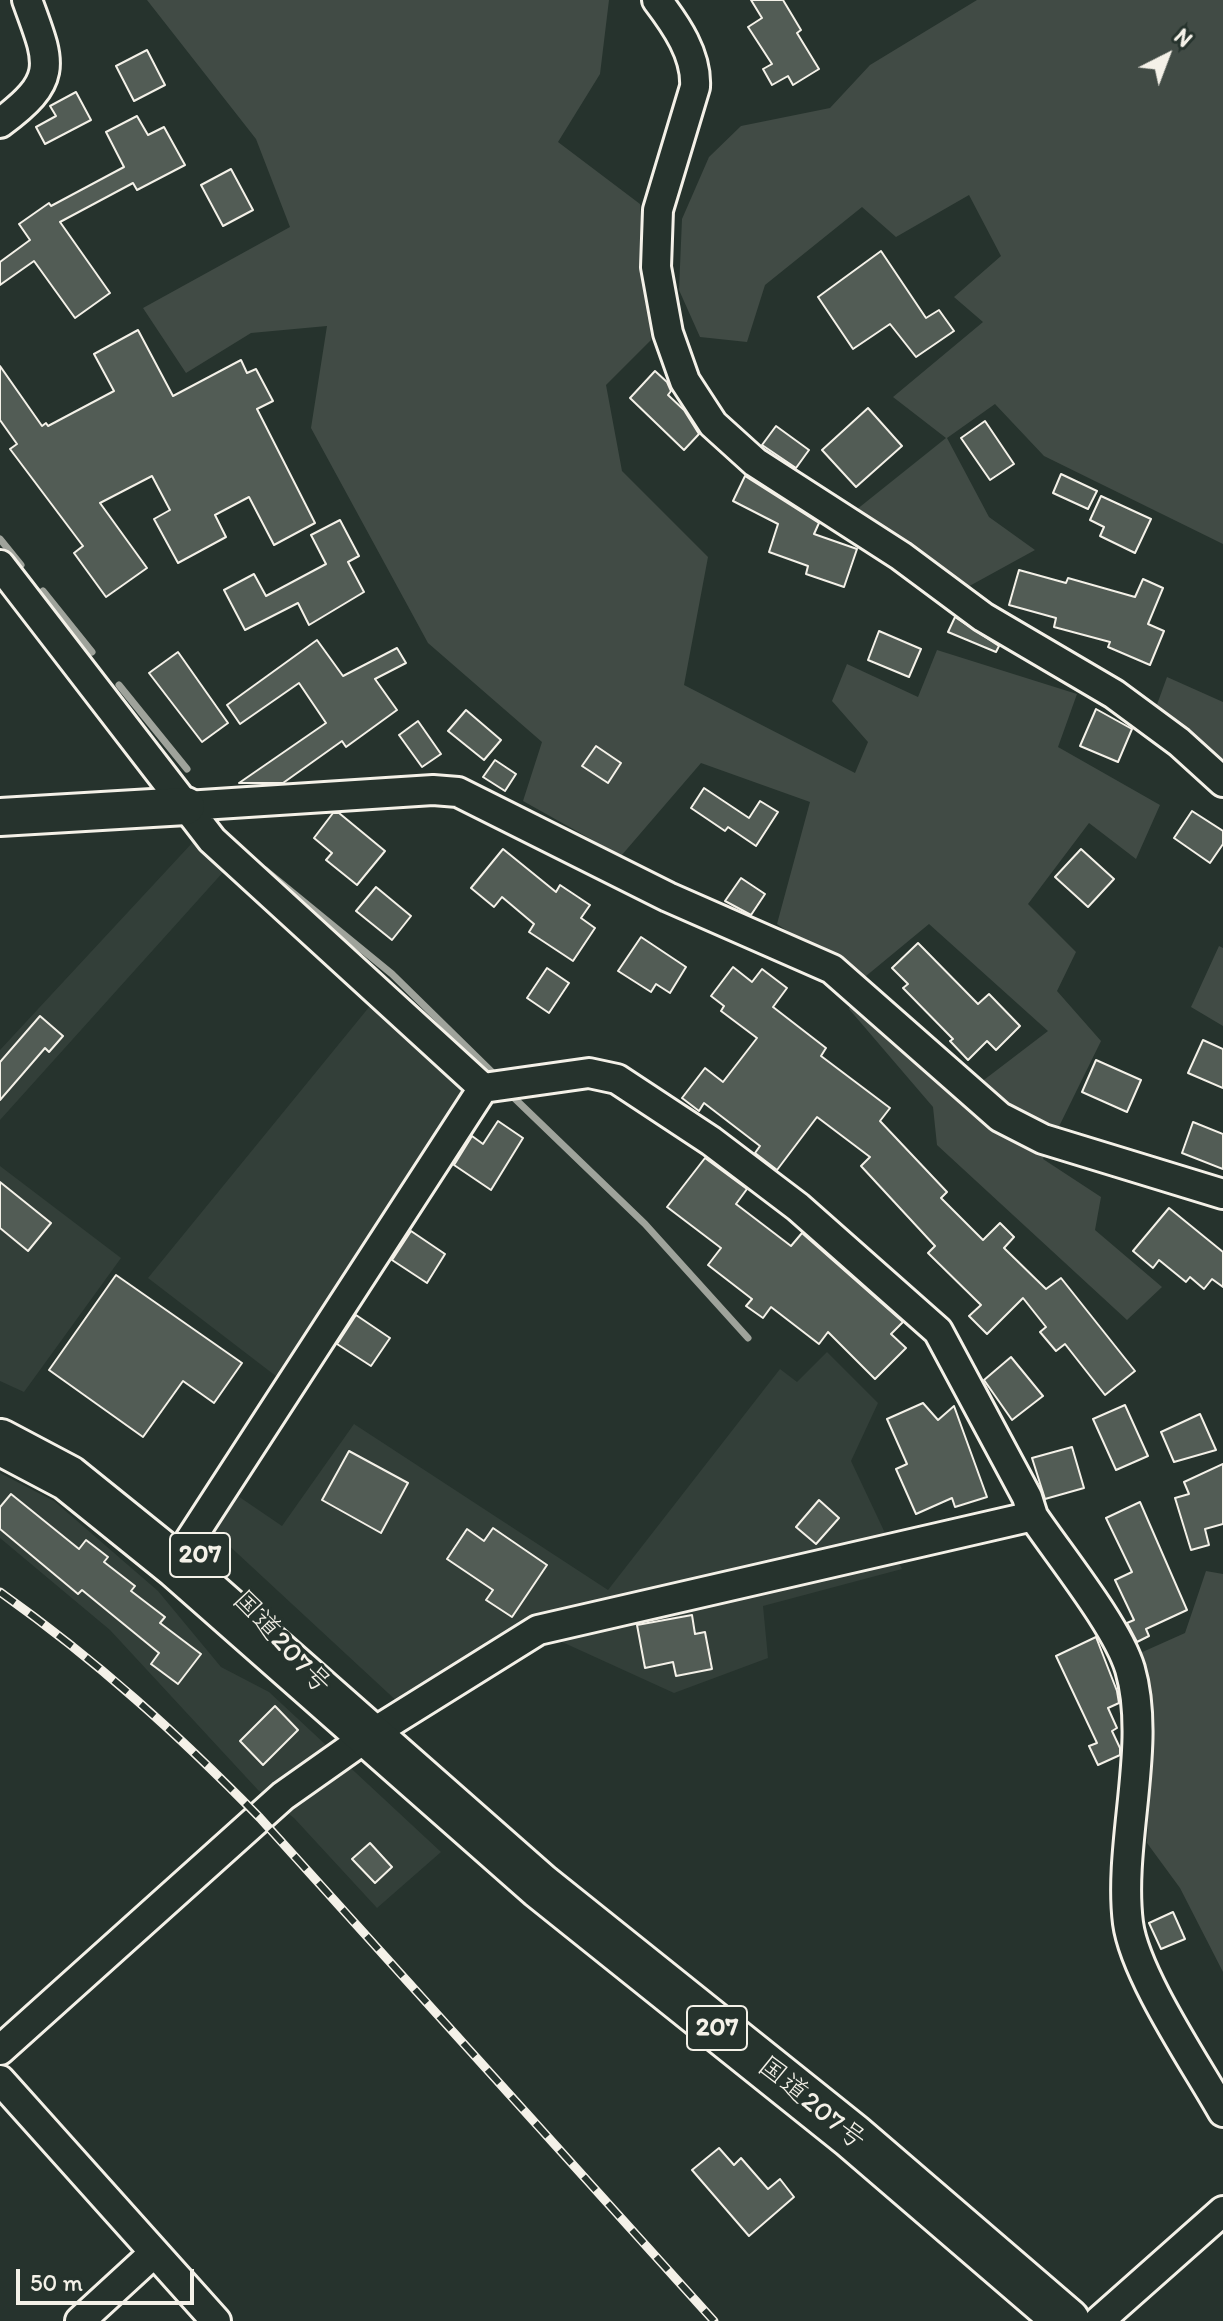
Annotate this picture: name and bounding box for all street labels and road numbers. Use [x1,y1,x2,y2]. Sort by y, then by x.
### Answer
road number: 207 [170,1533,230,1577]
street label: 国道207号 [224,1584,338,1702]
road number: 207 [687,2006,747,2050]
street label: 国道207号 [750,2050,872,2158]

